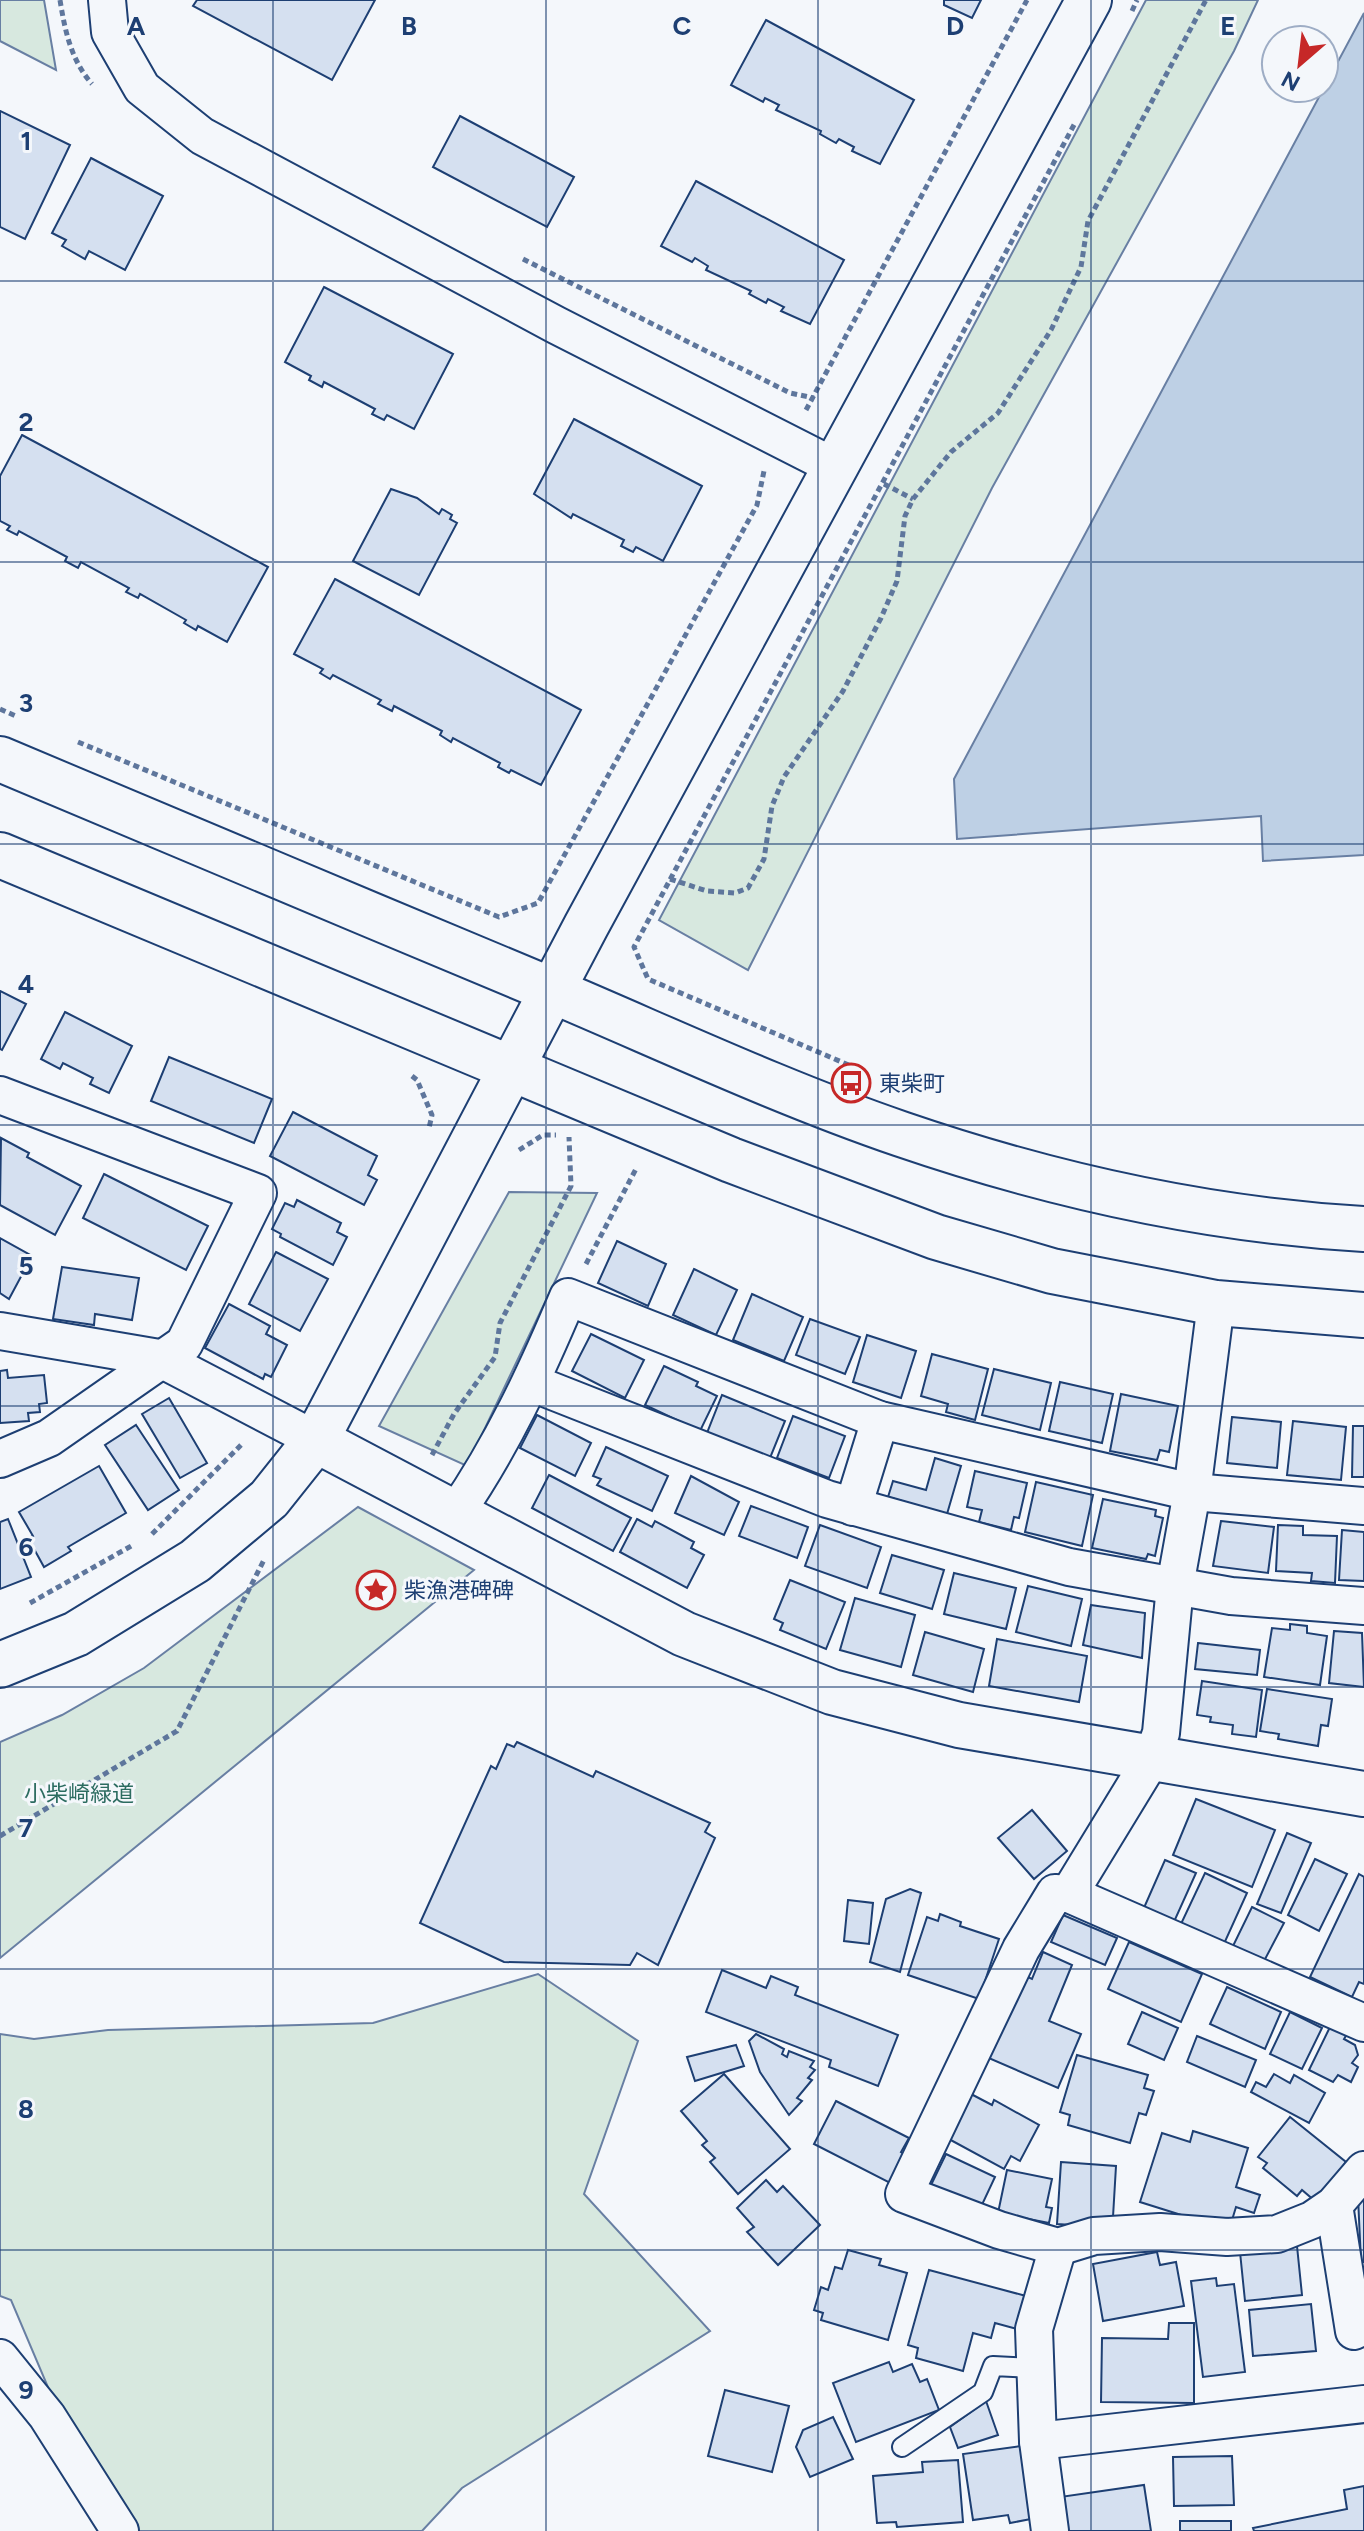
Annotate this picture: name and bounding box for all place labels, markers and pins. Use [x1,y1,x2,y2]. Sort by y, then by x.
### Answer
bus stop icon: 東柴町 [830,1062,872,1104]
place label: 東柴町 [879,1070,945,1097]
place icon: 柴漁港碑碑 [355,1569,397,1611]
place label: 柴漁港碑碑 [404,1577,514,1604]

